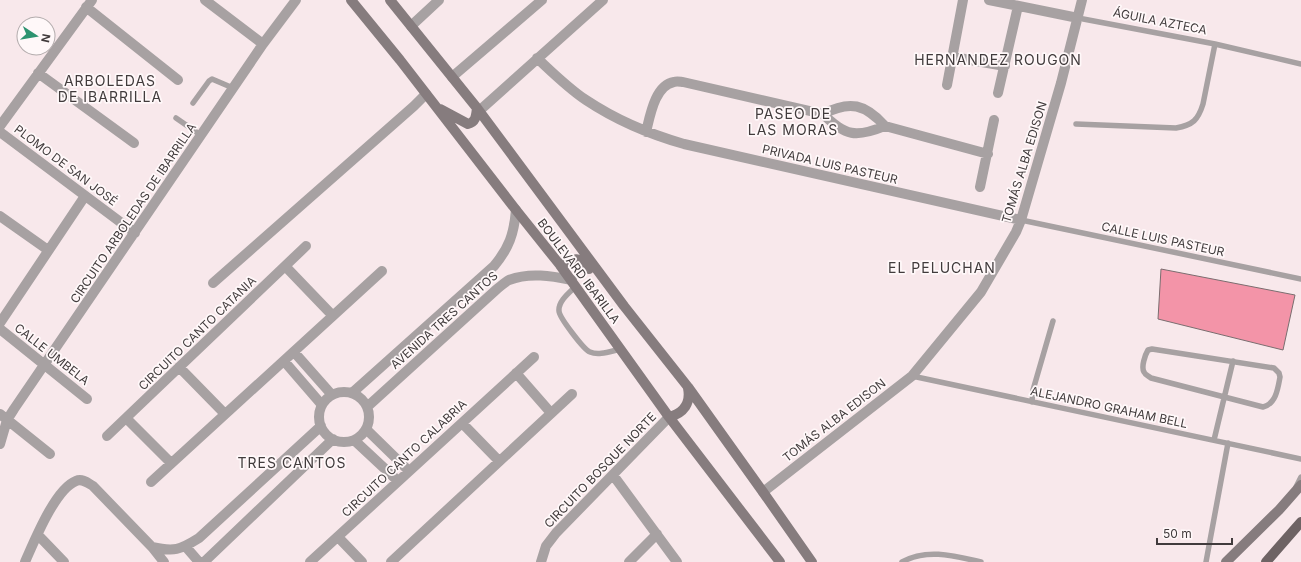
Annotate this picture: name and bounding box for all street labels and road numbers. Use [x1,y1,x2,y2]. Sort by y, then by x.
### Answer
street label: ÁGUILA AZTECA [1112,5,1208,37]
street label: TOMÁS ALBA EDISON [998,99,1050,225]
street label: CIRCUITO ARBOLEDAS DE IBARRILLA [67,120,199,306]
street label: PLOMO DE SAN JOSÉ [11,121,121,209]
street label: PRIVADA LUIS PASTEUR [761,141,899,187]
street label: BOULEVARD IBARILLA [535,216,623,326]
street label: CALLE LUIS PASTEUR [1100,219,1226,259]
street label: AVENIDA TRES CANTOS [387,268,501,372]
street label: CIRCUITO CANTO CATANIA [135,273,259,393]
street label: CALLE UMBELA [12,320,92,388]
street label: TOMÁS ALBA EDISON [780,375,888,465]
street label: ALEJANDRO GRAHAM BELL [1029,383,1189,431]
street label: CIRCUITO CANTO CALABRIA [338,396,470,520]
street label: CIRCUITO BOSQUE NORTE [541,409,659,531]

